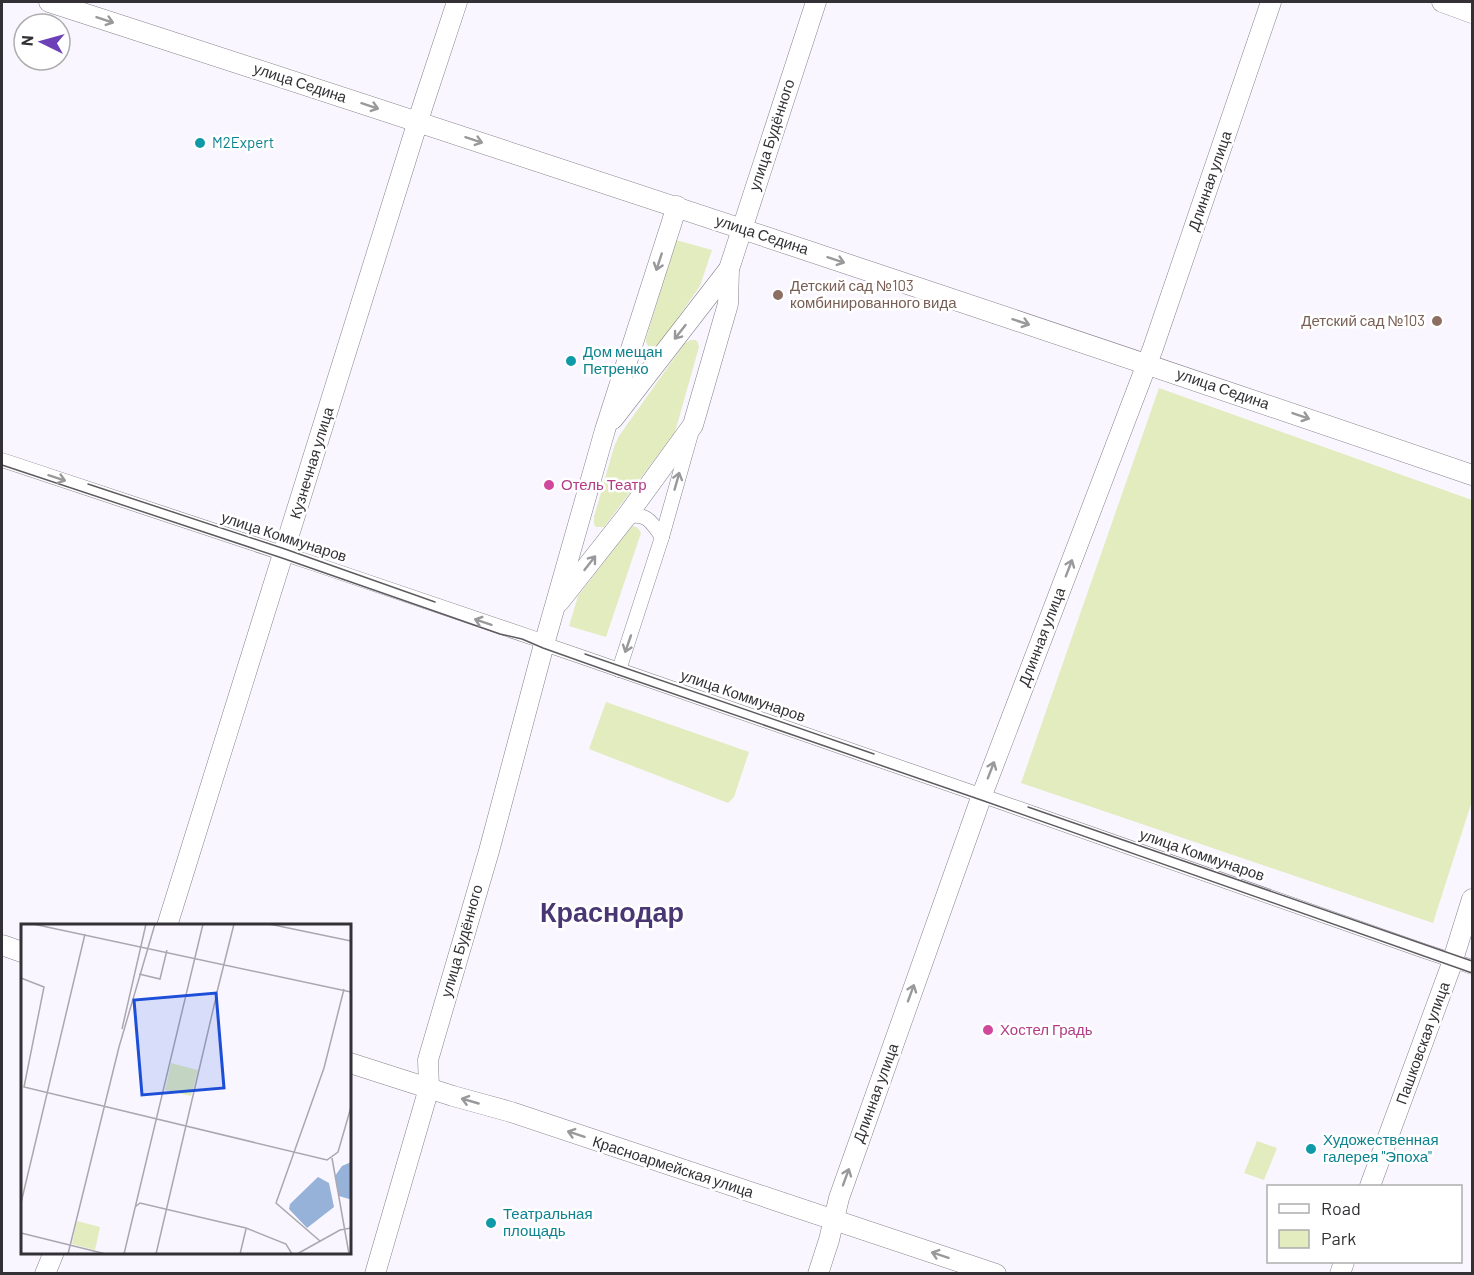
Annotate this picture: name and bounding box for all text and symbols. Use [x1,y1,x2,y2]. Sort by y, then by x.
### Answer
north arrow [12,12,72,72]
one-way arrow [95,15,114,26]
text: N [17,35,36,47]
street label: улица Седина [251,59,350,106]
street label: улица Будённого [745,77,798,193]
one-way arrow [360,101,379,112]
street label: Длинная улица [1184,128,1235,233]
place label: M2Expert [212,133,274,151]
one-way arrow [464,135,483,146]
marker: M2Expert [193,136,207,150]
street label: улица Седина [713,211,812,258]
one-way arrow [653,252,664,271]
one-way arrow [826,255,845,266]
place label: Детский сад №103 комбинированного вида [790,276,957,311]
marker: Детский сад №103 комбинированного вида [771,288,785,302]
place label: Детский сад №103 [1301,311,1425,329]
marker: Детский сад №103 [1430,314,1444,328]
one-way arrow [1011,317,1030,328]
one-way arrow [674,324,687,340]
place label: Дом мещан Петренко [583,342,663,377]
marker: Дом мещан Петренко [564,354,578,368]
street label: улица Седина [1175,364,1273,413]
street label: Кузнечная улица [285,404,337,521]
one-way arrow [1291,412,1310,423]
one-way arrow [672,472,684,491]
one-way arrow [47,474,66,485]
place label: Отель Театр [561,475,647,493]
marker: Отель Театр [542,478,556,492]
street label: улица Коммунаров [219,507,349,565]
one-way arrow [584,555,597,571]
one-way arrow [1064,560,1075,578]
street label: Длинная улица [1014,584,1068,689]
one-way arrow [474,615,493,626]
one-way arrow [621,634,632,653]
street label: улица Коммунаров [679,665,808,725]
one-way arrow [987,761,998,780]
street label: улица Коммунаров [1138,824,1267,884]
street label: улица Будённого [436,882,486,999]
district label: Краснодар [540,895,684,928]
inset map [21,924,351,1254]
street label: Пашковская улица [1392,978,1453,1106]
one-way arrow [907,984,918,1003]
place label: Хостел Градь [1000,1020,1093,1038]
marker: Хостел Градь [981,1023,995,1037]
street label: Длинная улица [849,1040,902,1145]
one-way arrow [460,1095,479,1106]
one-way arrow [567,1128,586,1139]
place label: Художественная галерея "Эпоха" [1323,1130,1439,1165]
street label: Красноармейская улица [590,1131,757,1201]
marker: Художественная галерея "Эпоха" [1304,1142,1318,1156]
one-way arrow [842,1168,853,1187]
legend [1267,1185,1462,1263]
text: Road [1321,1197,1361,1219]
place label: Театральная площадь [503,1204,593,1239]
marker: Театральная площадь [484,1216,498,1230]
text: Park [1321,1227,1356,1249]
one-way arrow [931,1249,950,1260]

